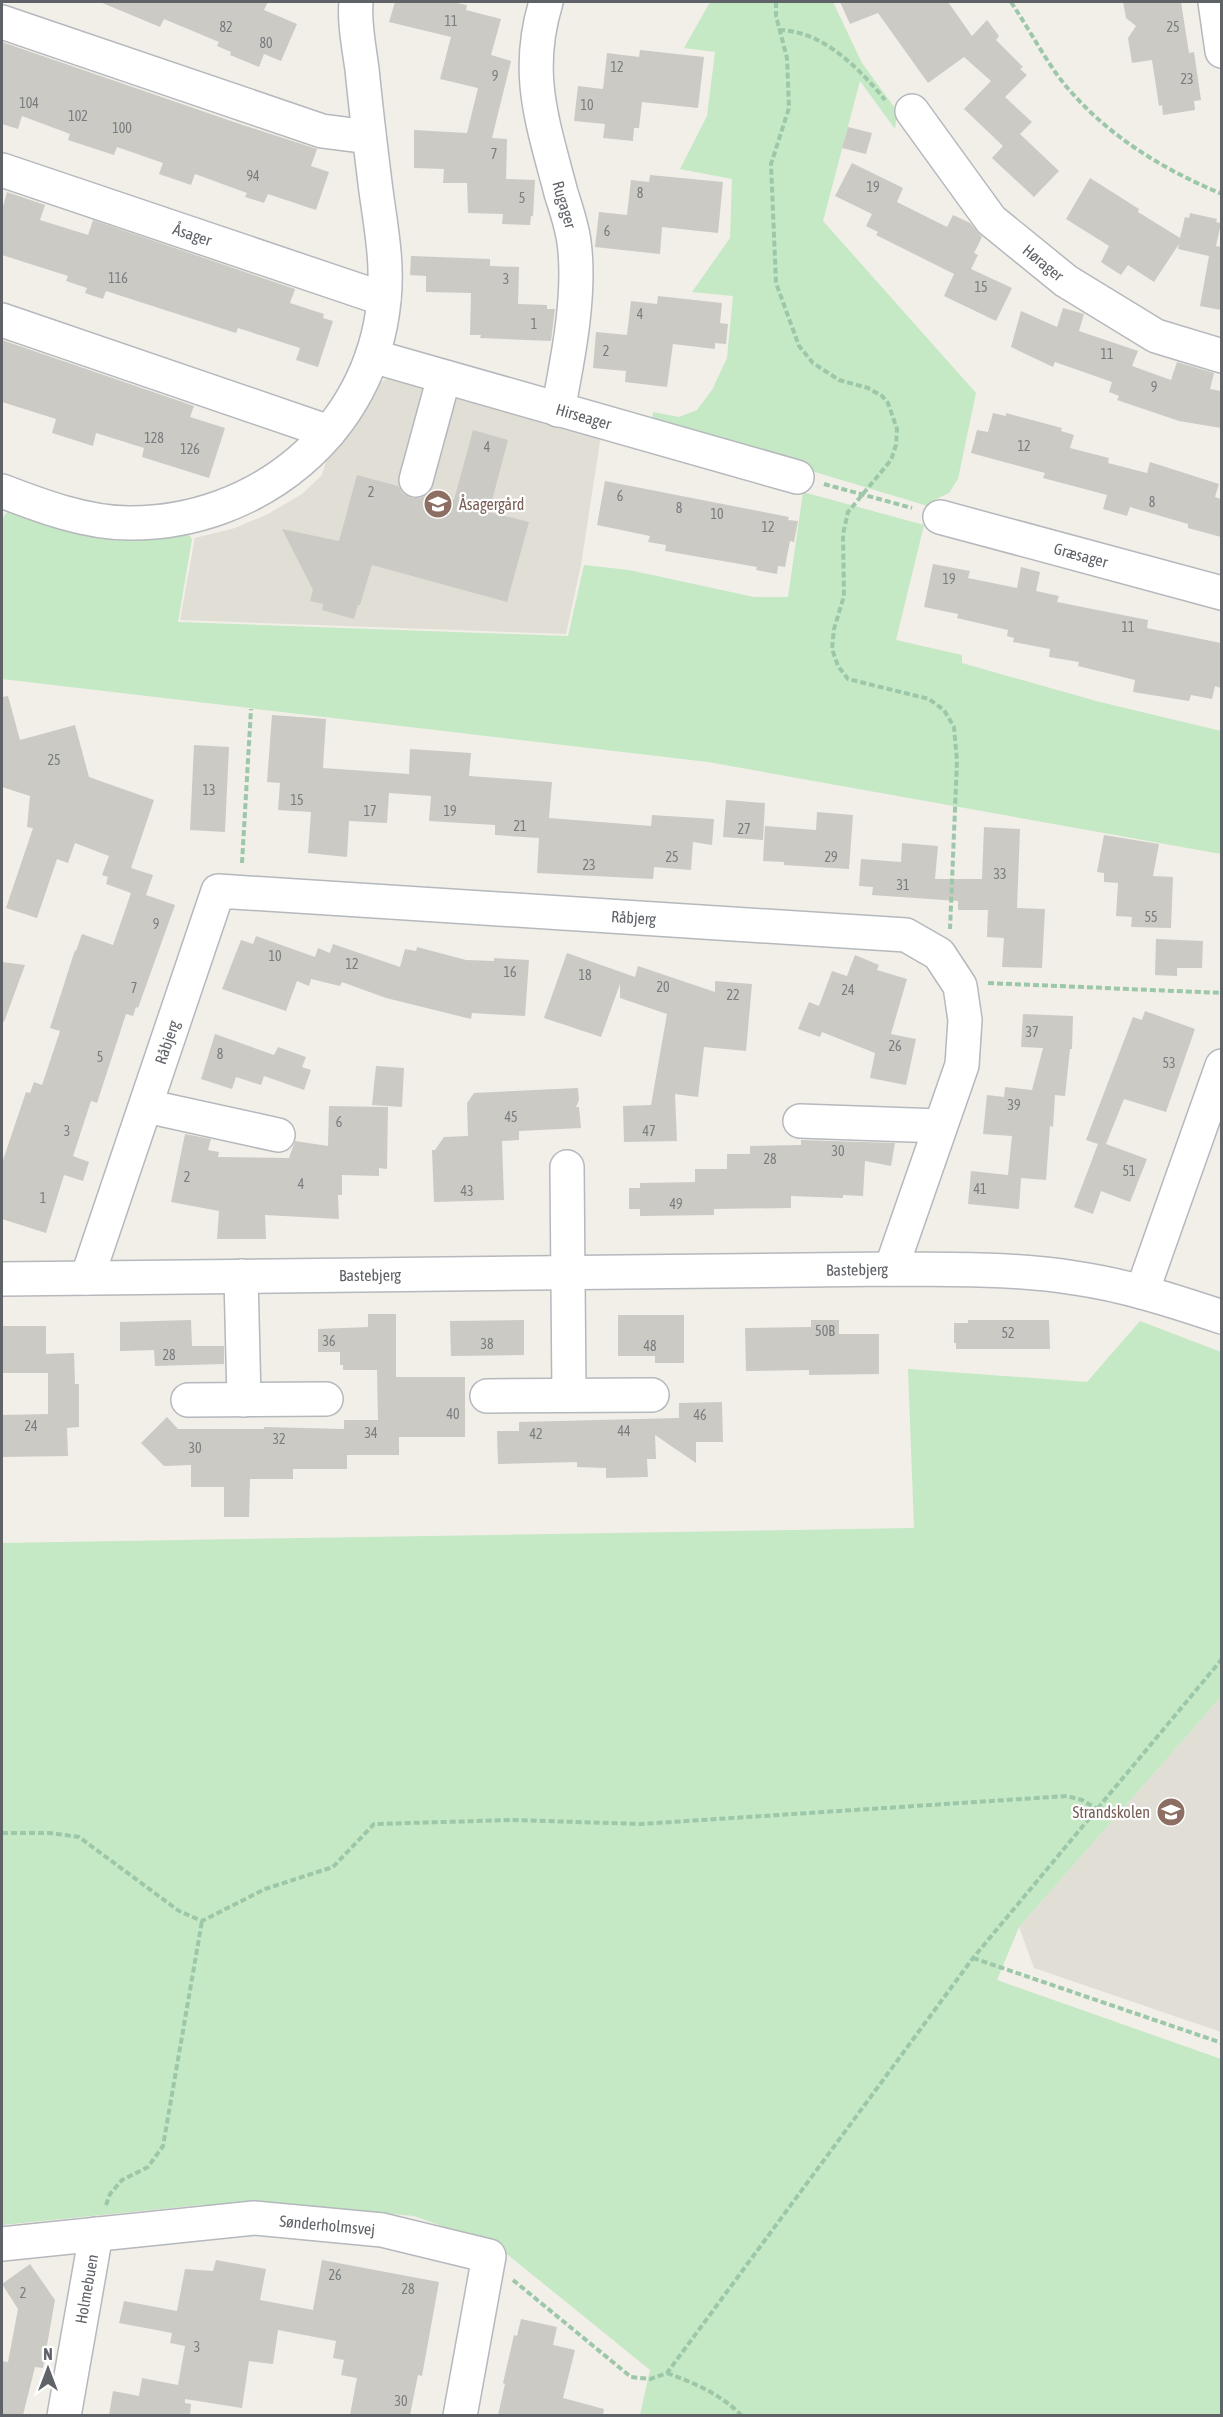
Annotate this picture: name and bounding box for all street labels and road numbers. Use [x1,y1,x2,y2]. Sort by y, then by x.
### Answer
street label: Rugager [549,179,580,230]
street label: Åsager [171,219,214,249]
street label: Hørager [1019,241,1067,285]
street label: Hirseager [554,400,614,433]
street label: Græsager [1052,539,1110,571]
street label: Råbjerg [610,907,657,929]
street label: Råbjerg [151,1018,184,1066]
street label: Bastebjerg [826,1260,888,1279]
street label: Bastebjerg [339,1266,401,1285]
street label: Sønderholmsvej [279,2211,376,2239]
street label: Holmebuen [71,2253,101,2325]

